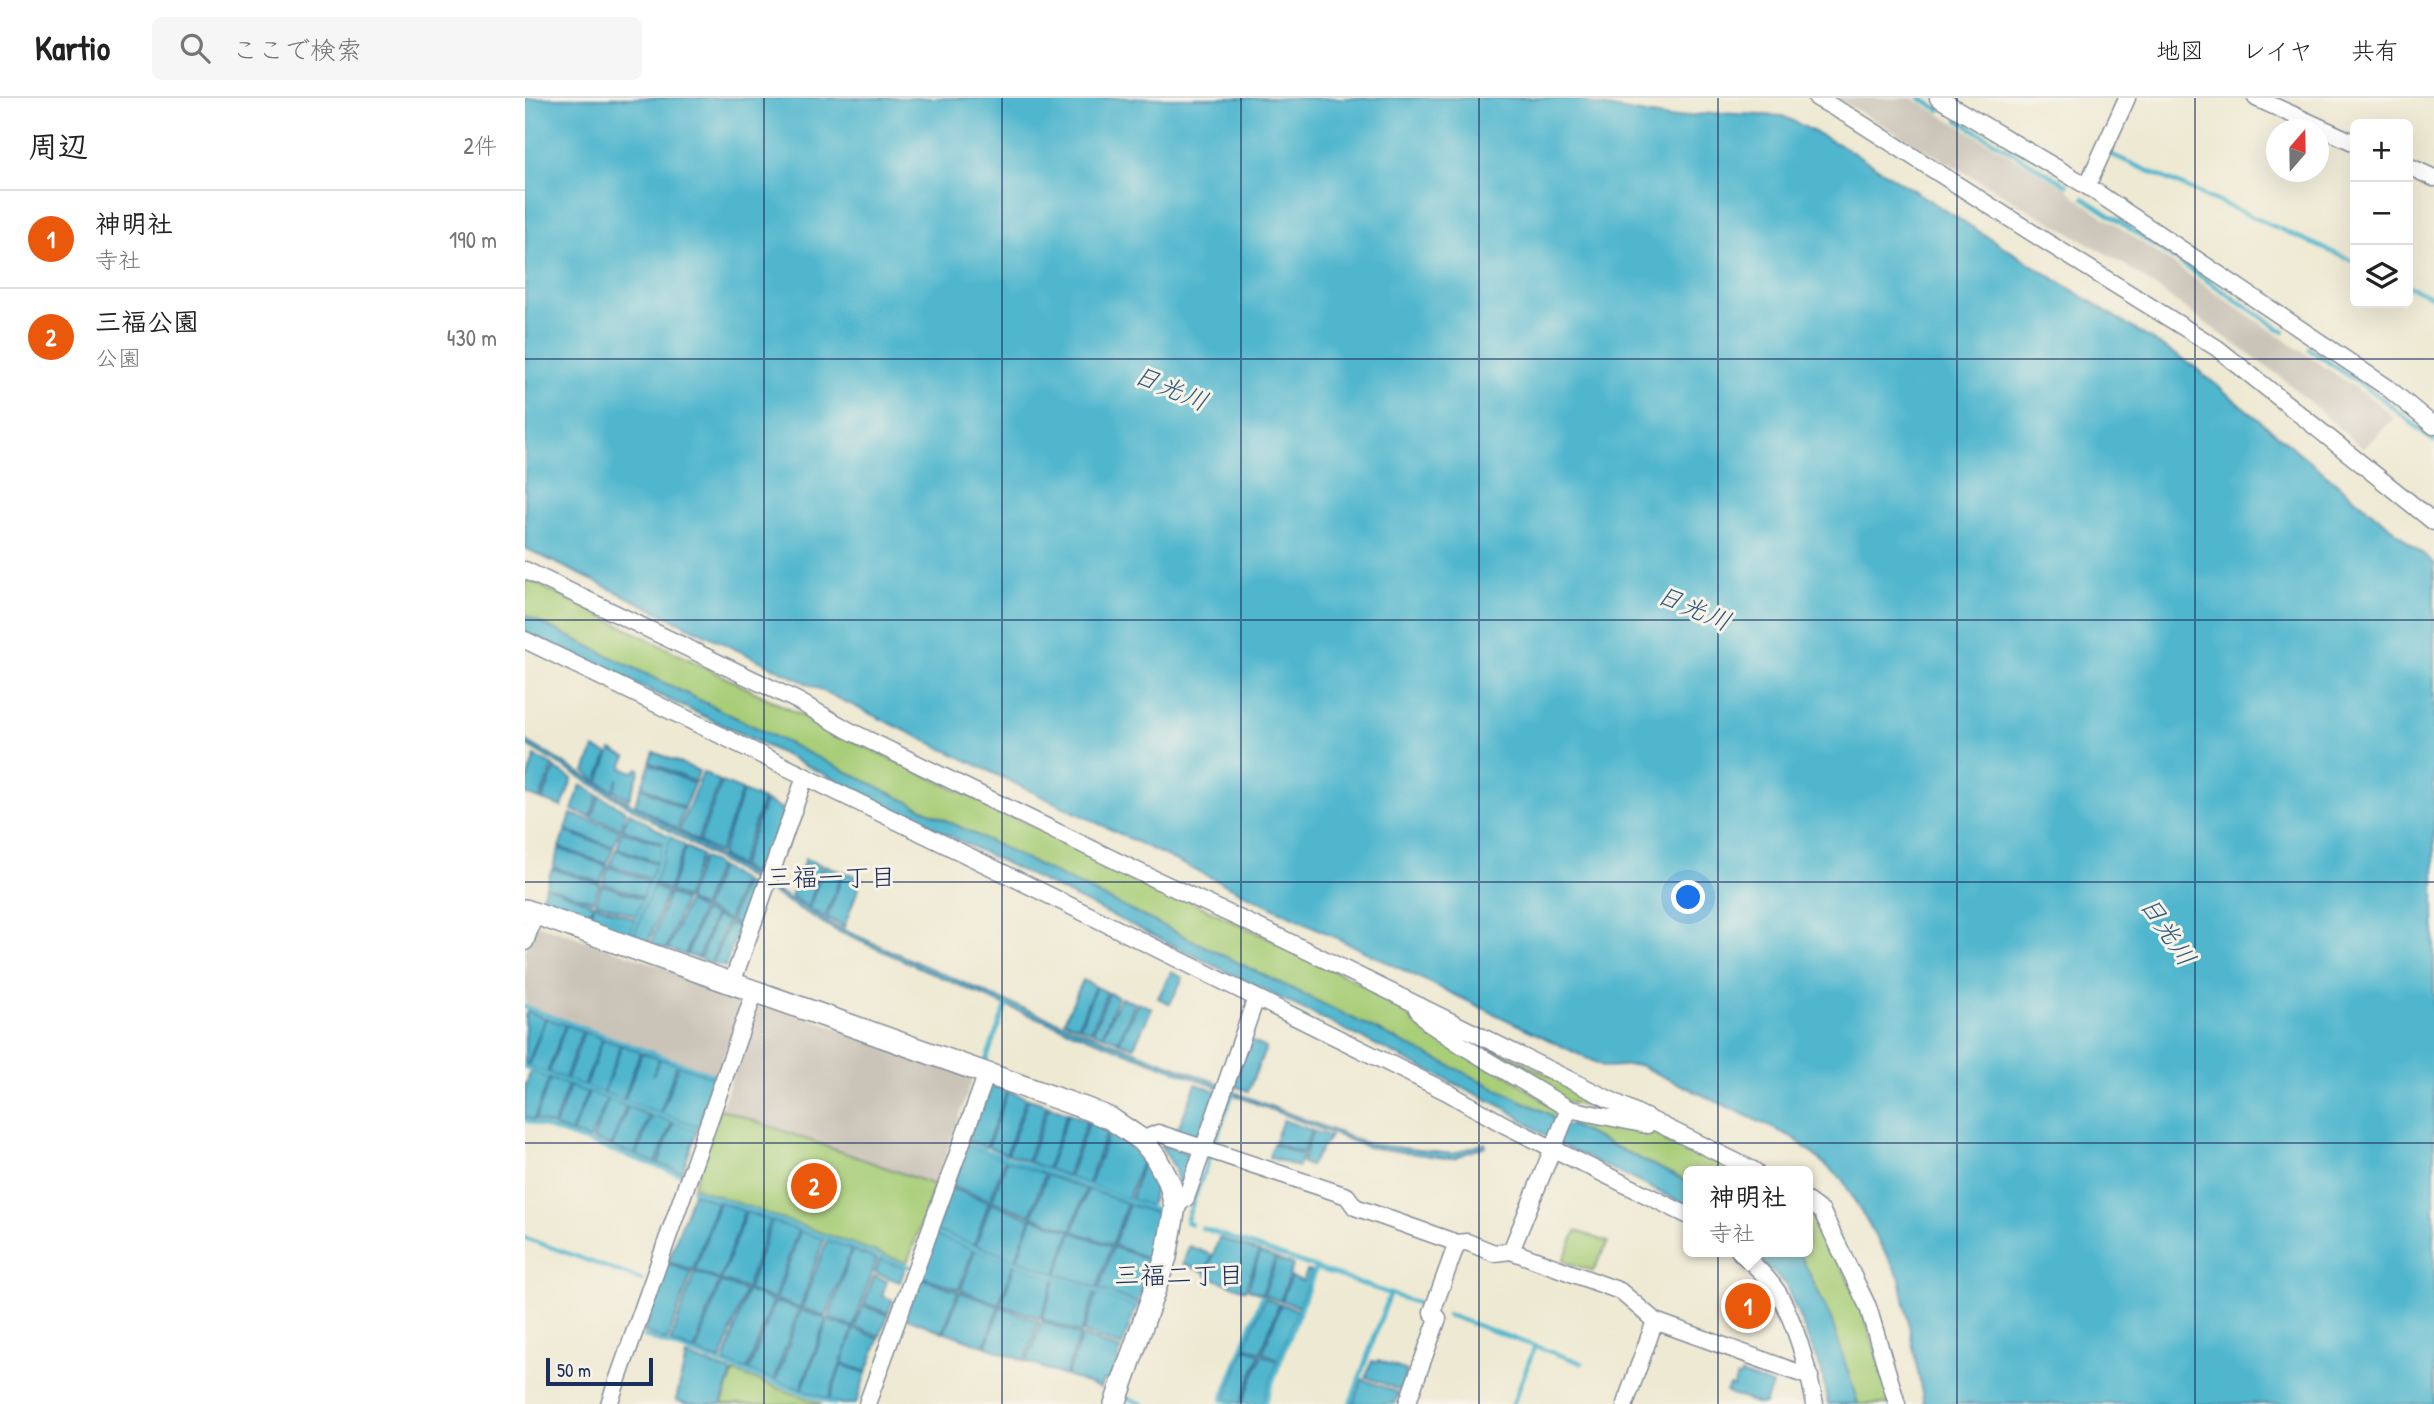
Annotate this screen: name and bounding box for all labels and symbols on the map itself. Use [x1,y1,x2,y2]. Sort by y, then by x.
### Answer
north arrow [2266,119,2329,182]
water label: 日光川 [1128,356,1214,419]
water label: 日光川 [1651,576,1737,639]
district label: 三福一丁目 [766,859,896,894]
your location [1671,880,1705,914]
water label: 日光川 [2132,889,2205,973]
pin: 2 [791,1160,837,1212]
district label: 三福二丁目 [1114,1257,1244,1292]
pin: 1 [1725,1280,1771,1332]
scale bar [546,1355,653,1387]

